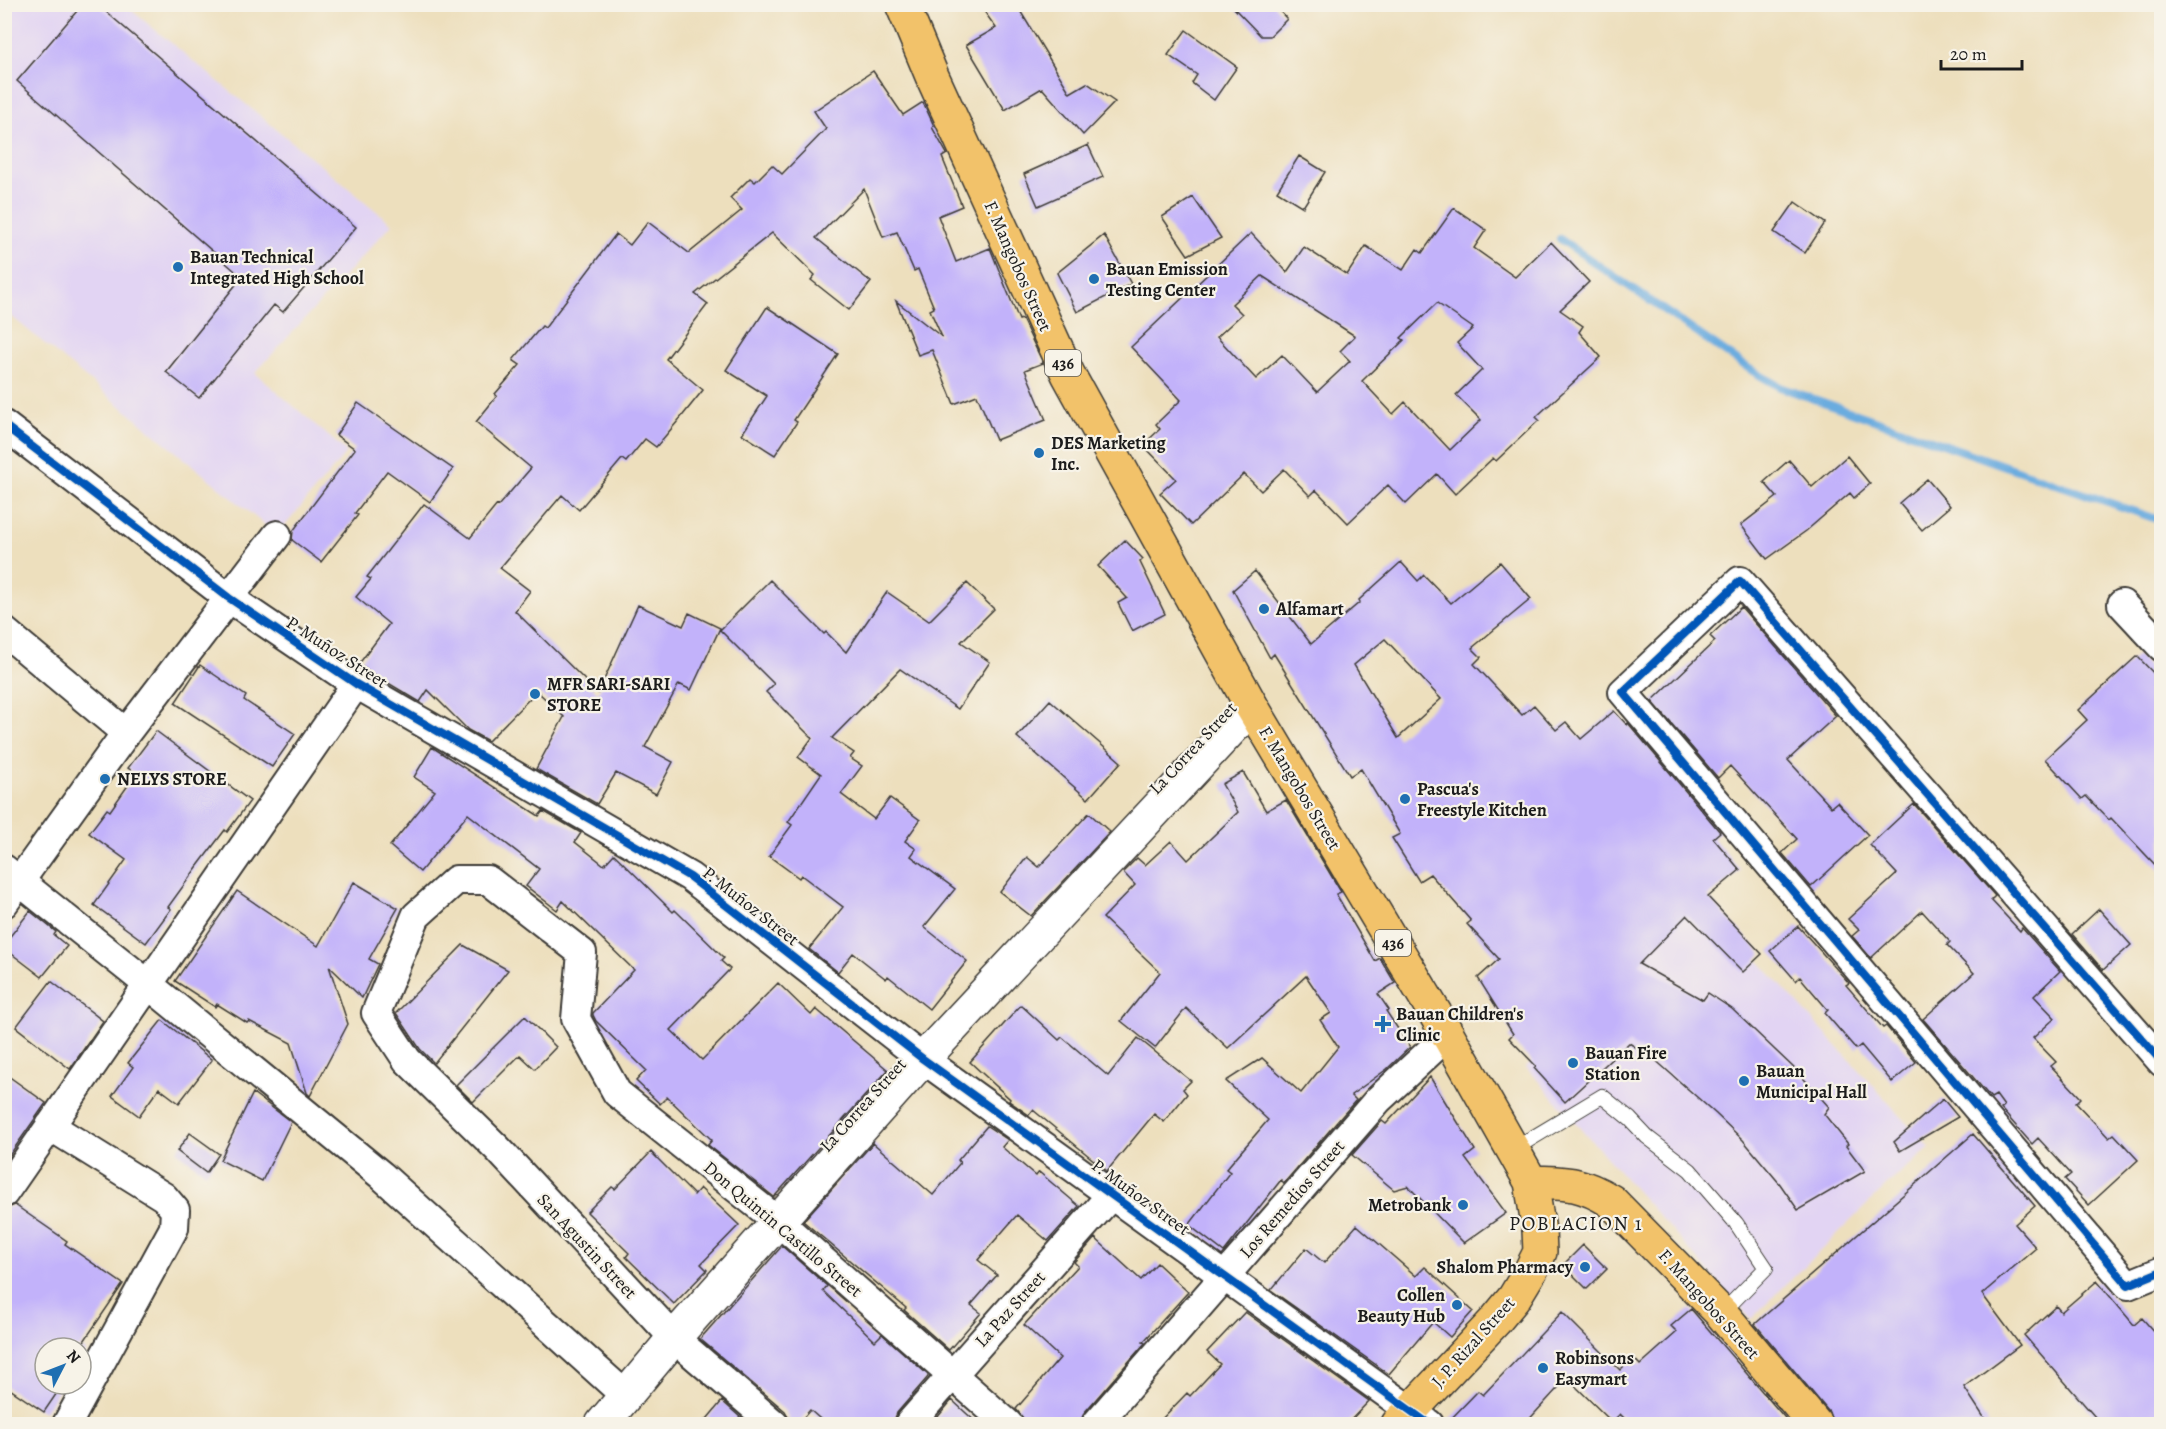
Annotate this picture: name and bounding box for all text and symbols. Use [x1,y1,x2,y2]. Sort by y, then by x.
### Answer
scale bar [1941,33,2022,71]
text: 20 m [1950,42,1987,66]
street label: F. Mangobos Street [978,197,1058,335]
place label: Bauan Technical Integrated High School [190,245,364,290]
place label: Bauan Emission Testing Center [1106,257,1228,302]
marker: Bauan Technical Integrated High School [171,260,185,274]
marker: Bauan Emission Testing Center [1087,272,1101,286]
road number: 436 [1045,350,1081,376]
place label: DES Marketing Inc. [1051,431,1167,476]
marker: DES Marketing Inc. [1032,446,1046,460]
place label: Alfamart [1275,597,1344,621]
marker: Alfamart [1257,602,1271,616]
street label: P. Muñoz Street [282,610,392,694]
place label: MFR SARI-SARI STORE [547,672,670,717]
marker: MFR SARI-SARI STORE [528,687,542,701]
street label: La Correa Street [1144,696,1242,800]
street label: F. Mangobos Street [1253,721,1347,855]
place label: NELYS STORE [117,767,227,791]
marker: NELYS STORE [98,772,112,786]
place label: Pascua's Freestyle Kitchen [1417,777,1547,822]
marker: Pascua's Freestyle Kitchen [1398,792,1412,806]
street label: P. Muñoz Street [698,861,804,951]
road number: 436 [1375,930,1411,956]
place label: Bauan Children's Clinic [1396,1002,1523,1047]
marker: Bauan Children's Clinic [1374,1015,1392,1033]
place label: Bauan Fire Station [1585,1041,1667,1086]
street label: La Correa Street [814,1053,912,1157]
marker: Bauan Fire Station [1566,1056,1580,1070]
place label: Bauan Municipal Hall [1756,1059,1867,1104]
marker: Bauan Municipal Hall [1737,1074,1751,1088]
street label: Los Remedios Street [1234,1135,1350,1263]
street label: P. Muñoz Street [1087,1153,1195,1241]
street label: Don Quintin Castillo Street [699,1155,867,1303]
street label: San Agustin Street [532,1188,642,1304]
place label: Metrobank [1368,1193,1452,1217]
marker: Metrobank [1456,1198,1470,1212]
district label: POBLACION 1 [1509,1210,1643,1237]
street label: F. Mangobos Street [1653,1244,1765,1364]
place label: Shalom Pharmacy [1437,1255,1574,1279]
marker: Shalom Pharmacy [1578,1260,1592,1274]
street label: La Paz Street [969,1266,1051,1352]
place label: Collen Beauty Hub [1357,1283,1445,1328]
street label: J. P. Rizal Street [1426,1291,1520,1393]
marker: Collen Beauty Hub [1450,1298,1464,1312]
north arrow [33,1336,93,1396]
text: N [61,1345,86,1369]
place label: Robinsons Easymart [1555,1346,1634,1391]
marker: Robinsons Easymart [1536,1361,1550,1375]

